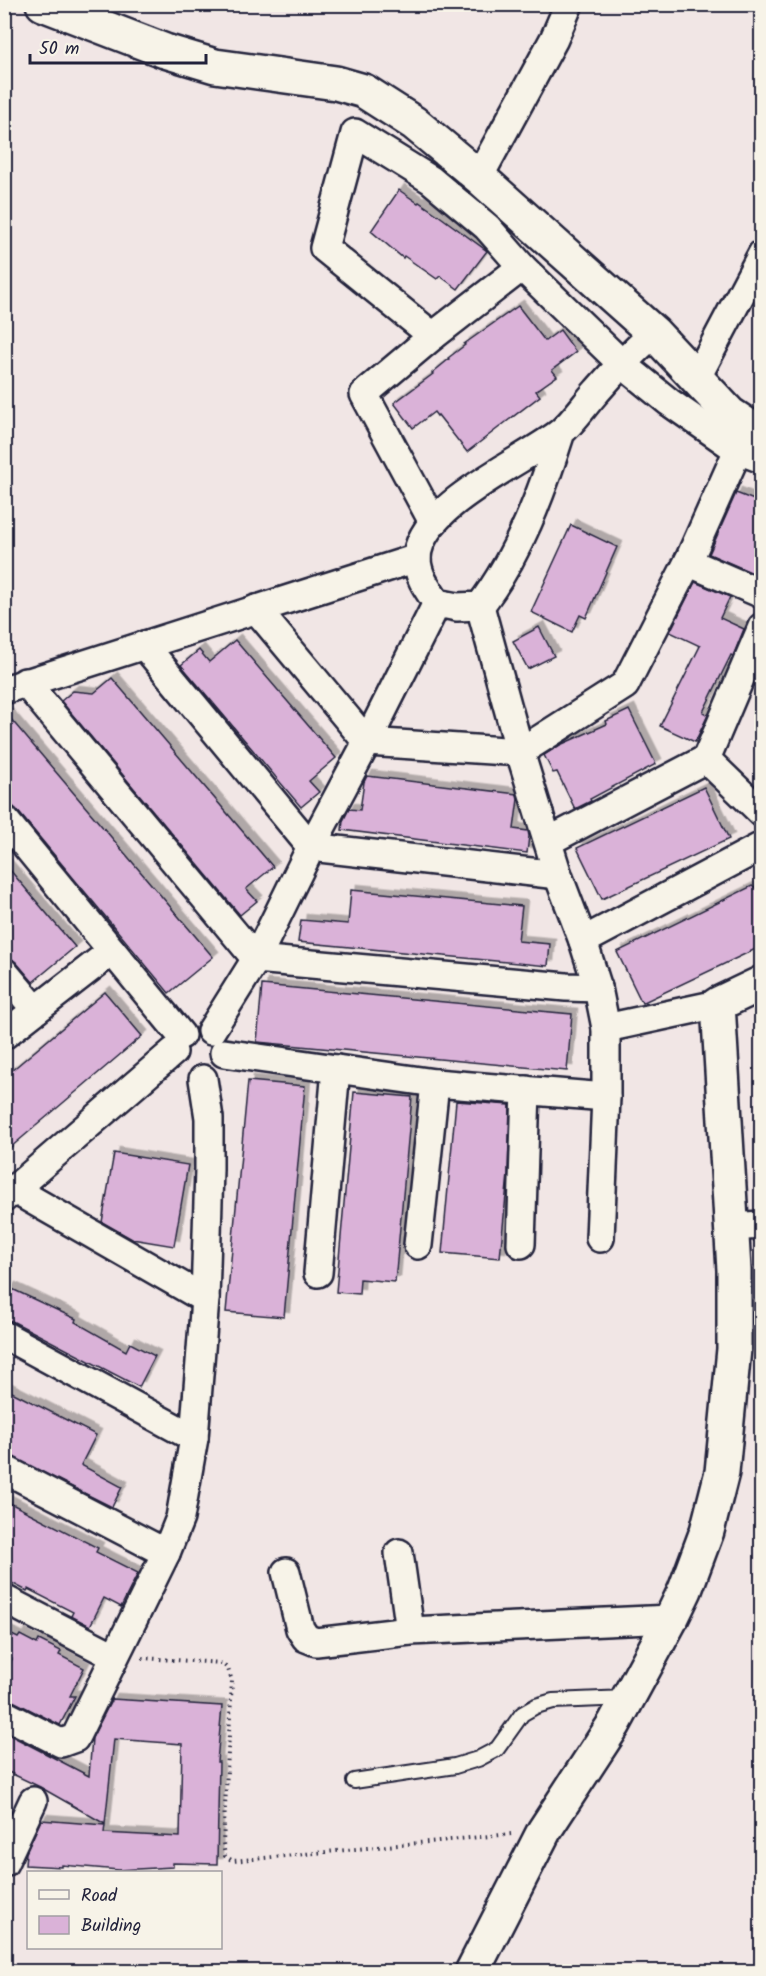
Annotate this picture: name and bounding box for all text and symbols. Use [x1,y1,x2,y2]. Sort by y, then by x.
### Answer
scale bar [30,27,206,65]
text: 50 m [39,35,79,64]
legend [27,1871,222,1949]
text: Road [81,1882,118,1911]
text: Building [81,1912,141,1941]

